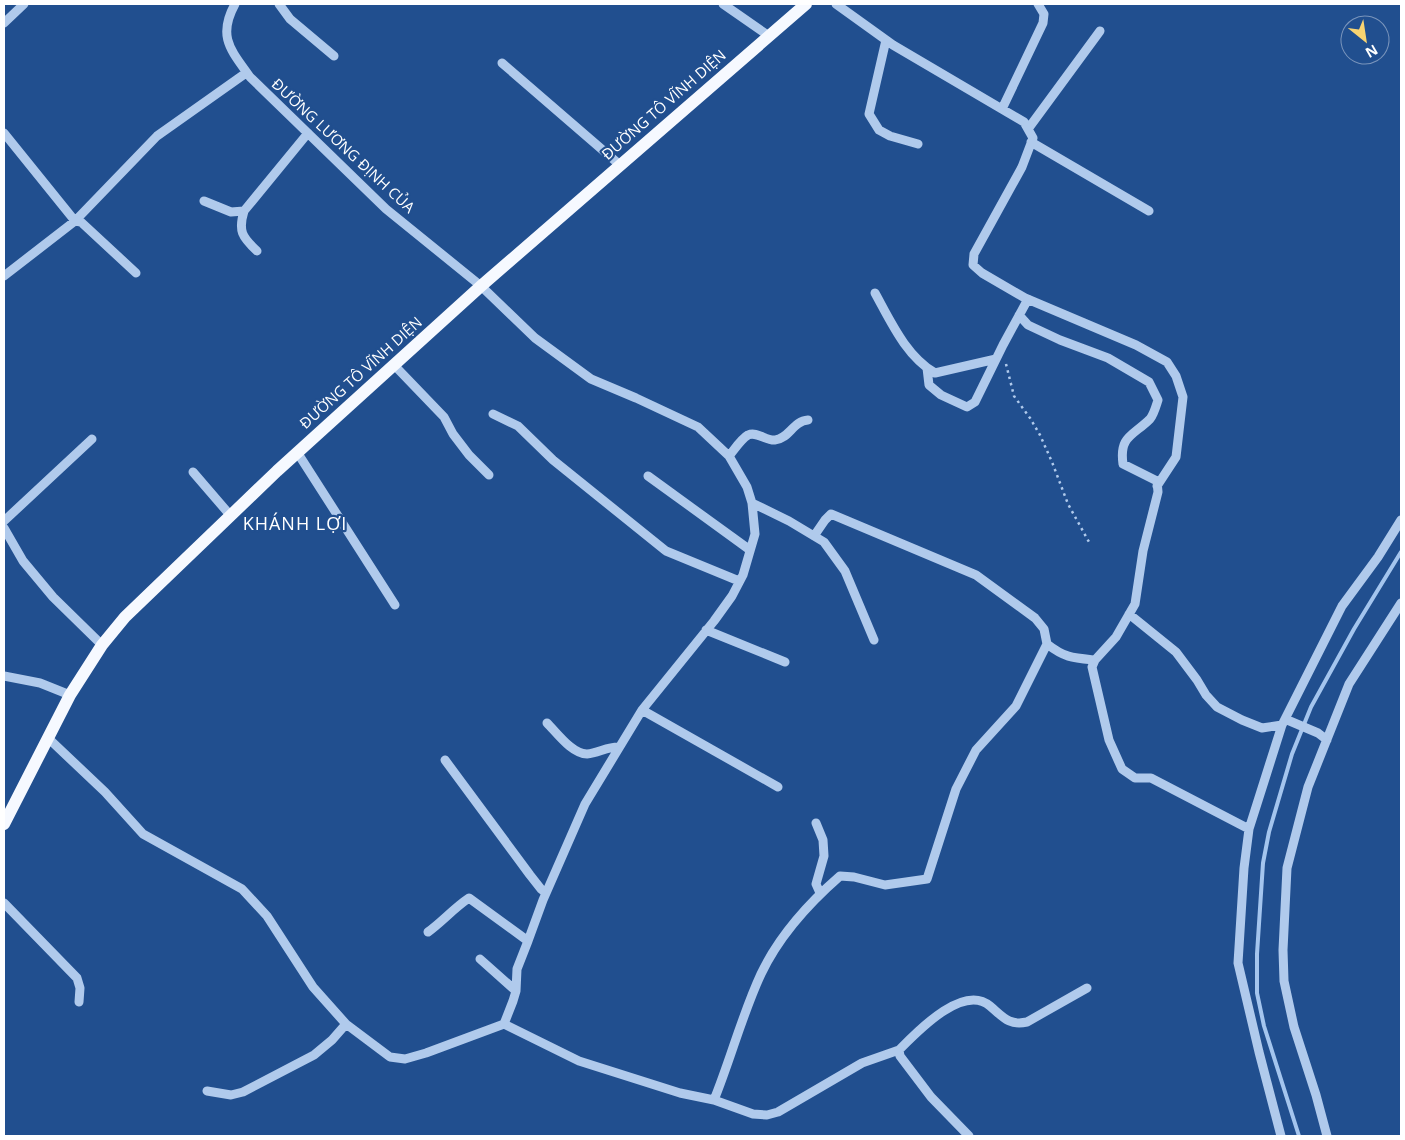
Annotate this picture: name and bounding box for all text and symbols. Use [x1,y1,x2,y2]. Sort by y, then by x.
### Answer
north arrow [1340,15,1390,65]
text: N [1362,41,1381,63]
street label: ĐƯỜNG TÔ VĨNH DIỆN [597,45,730,164]
street label: ĐƯỜNG LƯƠNG ĐỊNH CỦA [268,74,420,217]
street label: ĐƯỜNG TÔ VĨNH DIỆN [295,312,426,433]
district label: KHÁNH LỢI [243,511,347,535]

